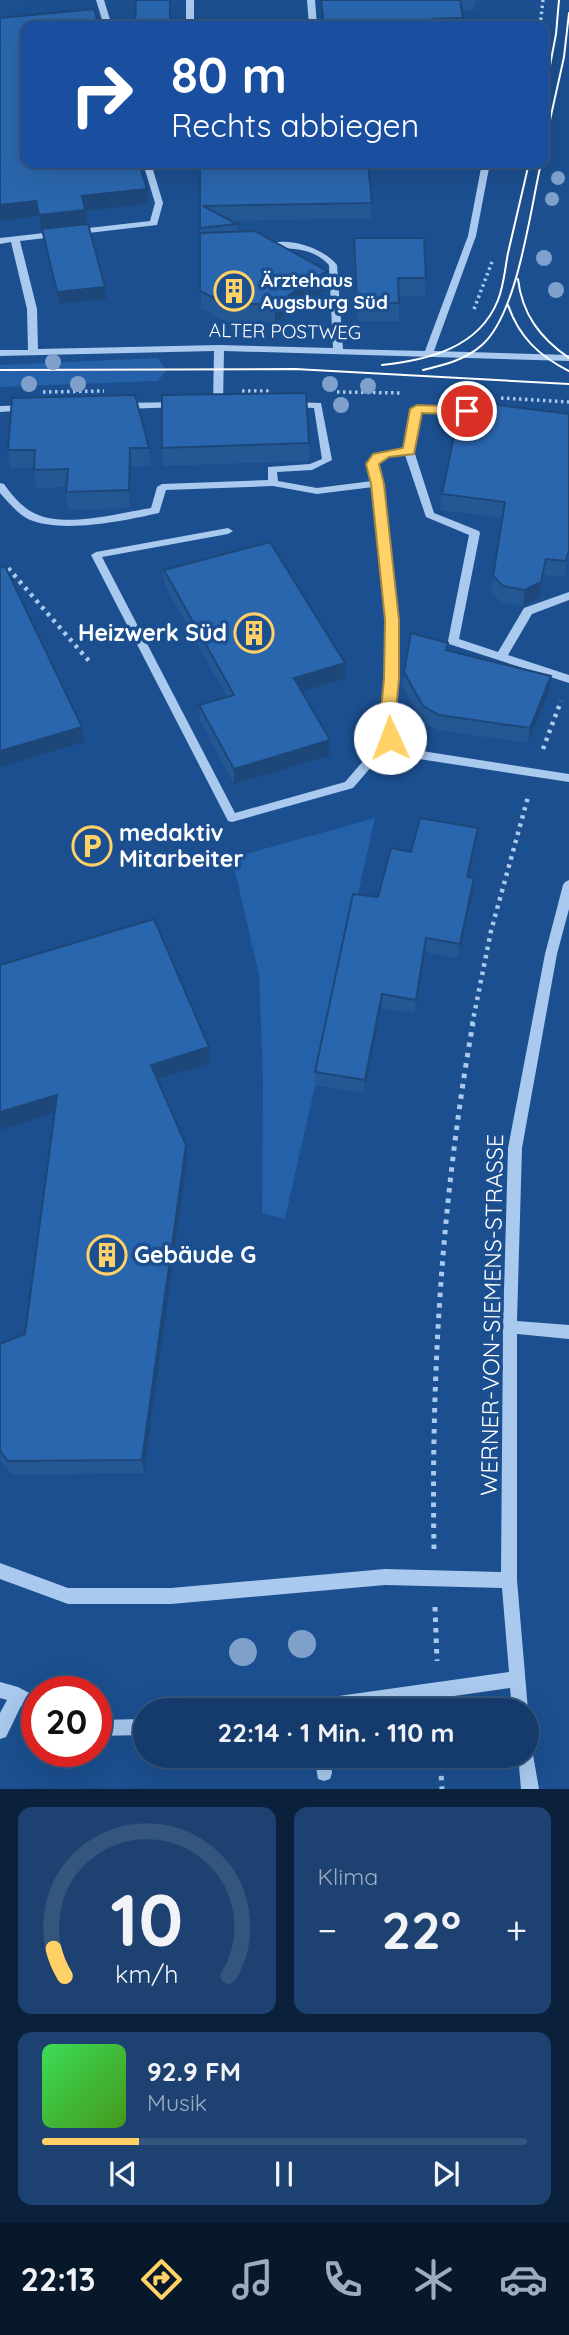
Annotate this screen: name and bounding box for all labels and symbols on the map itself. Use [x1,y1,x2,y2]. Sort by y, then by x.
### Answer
place label: Ärztehaus Augsburg Süd [261,268,388,314]
building icon: Ärztehaus Augsburg Süd [213,270,255,312]
street label: ALTER POSTWEG [209,318,361,344]
pin [437,381,497,441]
building icon: Heizwerk Süd [233,612,275,654]
place label: Heizwerk Süd [78,618,227,647]
position arrow [353,701,427,775]
place label: medaktiv Mitarbeiter [119,818,243,873]
parking icon: medaktiv Mitarbeiter [71,825,113,867]
street label: WERNER-VON-SIEMENS-STRASSE [474,1134,509,1496]
building icon: Gebäude G [86,1234,128,1276]
place label: Gebäude G [134,1240,256,1269]
speed limit sign: 20 [21,1676,112,1767]

